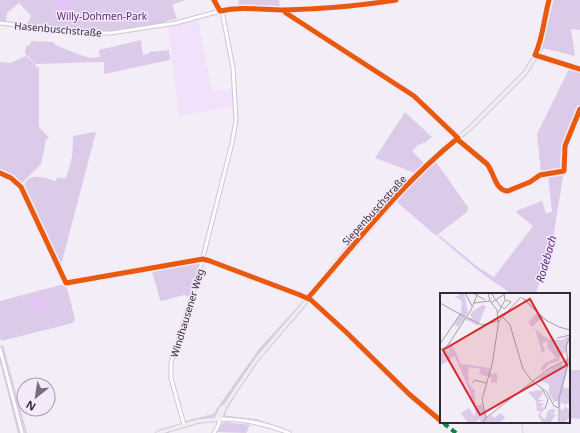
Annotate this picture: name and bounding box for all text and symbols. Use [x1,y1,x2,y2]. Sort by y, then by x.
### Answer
park label: Willy-Dohmen-Park [57,9,148,23]
street label: Hasenbuschstraße [14,18,103,40]
street label: Siepenbuschstraße [339,172,409,248]
water label: Rodebach [532,234,559,284]
street label: Windhausener Weg [167,267,207,359]
inset map [440,293,570,423]
north arrow [16,377,56,417]
text: N [23,397,38,415]

